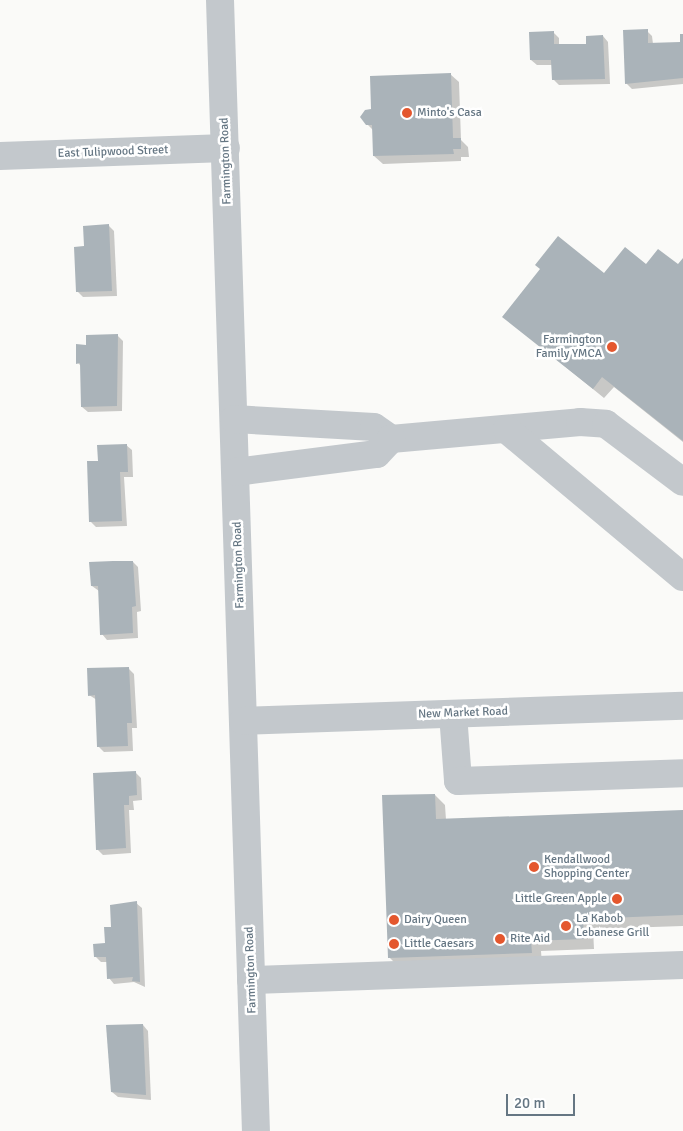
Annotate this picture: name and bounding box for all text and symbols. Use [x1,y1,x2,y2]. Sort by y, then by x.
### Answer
place label: Minto's Casa [417,106,482,120]
marker: Minto's Casa [401,107,413,119]
street label: Farmington Road [217,117,235,205]
street label: East Tulipwood Street [57,143,169,161]
place label: Farmington Family YMCA [536,333,602,361]
marker: Farmington Family YMCA [606,341,618,353]
street label: Farmington Road [230,521,248,609]
street label: New Market Road [418,704,508,722]
place label: Kendallwood Shopping Center [544,853,629,881]
marker: Kendallwood Shopping Center [528,861,540,873]
place label: Little Green Apple [515,892,607,906]
marker: Little Green Apple [611,893,623,905]
place label: La Kabob Lebanese Grill [576,912,649,940]
place label: Dairy Queen [404,913,467,927]
marker: Dairy Queen [388,914,400,926]
marker: La Kabob Lebanese Grill [560,920,572,932]
street label: Farmington Road [242,926,260,1014]
place label: Rite Aid [510,932,550,946]
marker: Rite Aid [494,933,506,945]
place label: Little Caesars [404,937,474,951]
marker: Little Caesars [388,938,400,950]
scale bar [508,1084,577,1116]
text: 20 m [514,1094,545,1112]

